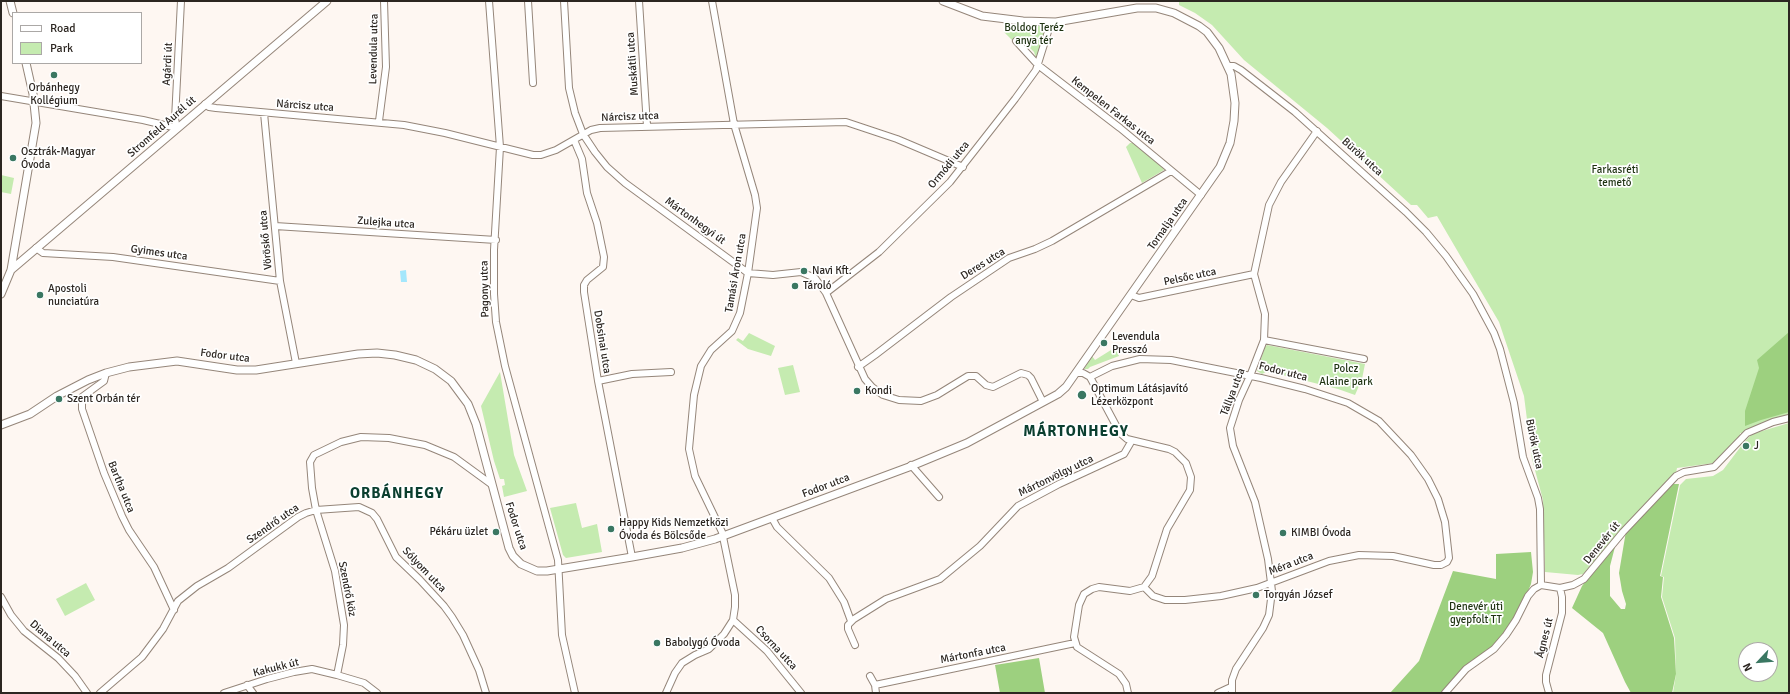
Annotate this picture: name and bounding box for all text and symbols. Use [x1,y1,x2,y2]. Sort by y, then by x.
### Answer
legend [12,12,142,64]
street label: Levendula utca [367,13,381,85]
text: Road [50,21,76,36]
park label: Boldog Teréz anya tér [1004,21,1064,47]
street label: Muskátli utca [624,32,642,96]
text: Park [50,41,73,56]
street label: Agárdi út [160,42,176,86]
marker: Orbánhegy Kollégium [49,70,59,80]
street label: Kempelen Farkas utca [1068,74,1158,148]
place label: Orbánhegy Kollégium [28,81,80,107]
street label: Stromfeld Aurél út [125,94,199,160]
street label: Nárcisz utca [276,97,334,115]
street label: Nárcisz utca [601,109,659,125]
street label: Bürök utca [1339,135,1385,179]
street label: Ormódi utca [925,139,973,191]
place label: Osztrák-Magyar Óvoda [21,145,95,171]
marker: Osztrák-Magyar Óvoda [8,153,18,163]
park label: Farkasréti temető [1591,163,1639,189]
street label: Mártonhegyi út [662,194,728,248]
street label: Tornalja utca [1145,195,1191,253]
street label: Vöröskő utca [257,210,275,270]
street label: Zulejka utca [357,214,415,232]
street label: Tamási Áron utca [723,232,749,314]
street label: Gyimes utca [130,242,188,264]
street label: Deres utca [958,245,1008,283]
street label: Pagony utca [478,260,492,318]
place label: Navi Kft. [812,264,852,278]
street label: Pelsőc utca [1163,265,1217,289]
marker: Navi Kft. [799,266,809,276]
place label: Tároló [803,279,832,293]
marker: Tároló [790,281,800,291]
place label: Apostoli nunciatúra [48,282,99,308]
marker: Apostoli nunciatúra [35,290,45,300]
street label: Dobsinai utca [590,309,614,375]
place label: Levendula Presszó [1112,330,1160,356]
marker: Levendula Presszó [1099,338,1109,348]
street label: Fodor utca [200,346,250,366]
street label: Fodor utca [1257,360,1309,384]
park label: Polcz Alaine park [1319,362,1373,388]
street label: Tállya utca [1218,366,1248,418]
place label: Optimum Látásjavító Lézerközpont [1091,382,1188,408]
place label: Kondi [865,384,892,398]
marker: Kondi [852,386,862,396]
marker: Optimum Látásjavító Lézerközpont [1076,389,1088,401]
place label: Szent Orbán tér [67,392,140,406]
marker: Szent Orbán tér [54,394,64,404]
street label: Bürök utca [1522,418,1546,470]
district label: MÁRTONHEGY [1023,423,1129,441]
place label: J [1754,439,1759,453]
marker: J [1741,441,1751,451]
street label: Mártonvölgy utca [1016,452,1096,500]
street label: Bartha utca [105,459,137,515]
street label: Fodor utca [800,471,852,501]
district label: ORBÁNHEGY [350,485,444,503]
street label: Fodor utca [502,500,530,552]
street label: Szendrő utca [244,501,302,547]
place label: Happy Kids Nemzetközi Óvoda és Bölcsőde [619,516,728,542]
street label: Denevér út [1581,519,1623,567]
marker: Happy Kids Nemzetközi Óvoda és Bölcsőde [606,524,616,534]
place label: Pékáru üzlet [430,525,488,539]
place label: KIMBI Óvoda [1291,526,1351,540]
marker: Pékáru üzlet [491,527,501,537]
marker: KIMBI Óvoda [1278,528,1288,538]
street label: Sólyom utca [399,545,449,595]
street label: Méra utca [1267,549,1315,579]
street label: Szendrő köz [335,560,359,618]
place label: Torgyán József [1264,588,1332,602]
marker: Torgyán József [1251,590,1261,600]
park label: Denevér úti gyepfolt TT [1449,600,1503,626]
street label: Ágnes út [1534,616,1556,660]
street label: Diana utca [27,618,73,660]
street label: Csorna utca [752,623,800,673]
place label: Babolygó Óvoda [665,636,740,650]
marker: Babolygó Óvoda [652,638,662,648]
street label: Mártonfa utca [939,641,1007,667]
north arrow [1738,642,1778,682]
street label: Kakukk út [252,656,300,680]
text: N [1740,661,1755,673]

